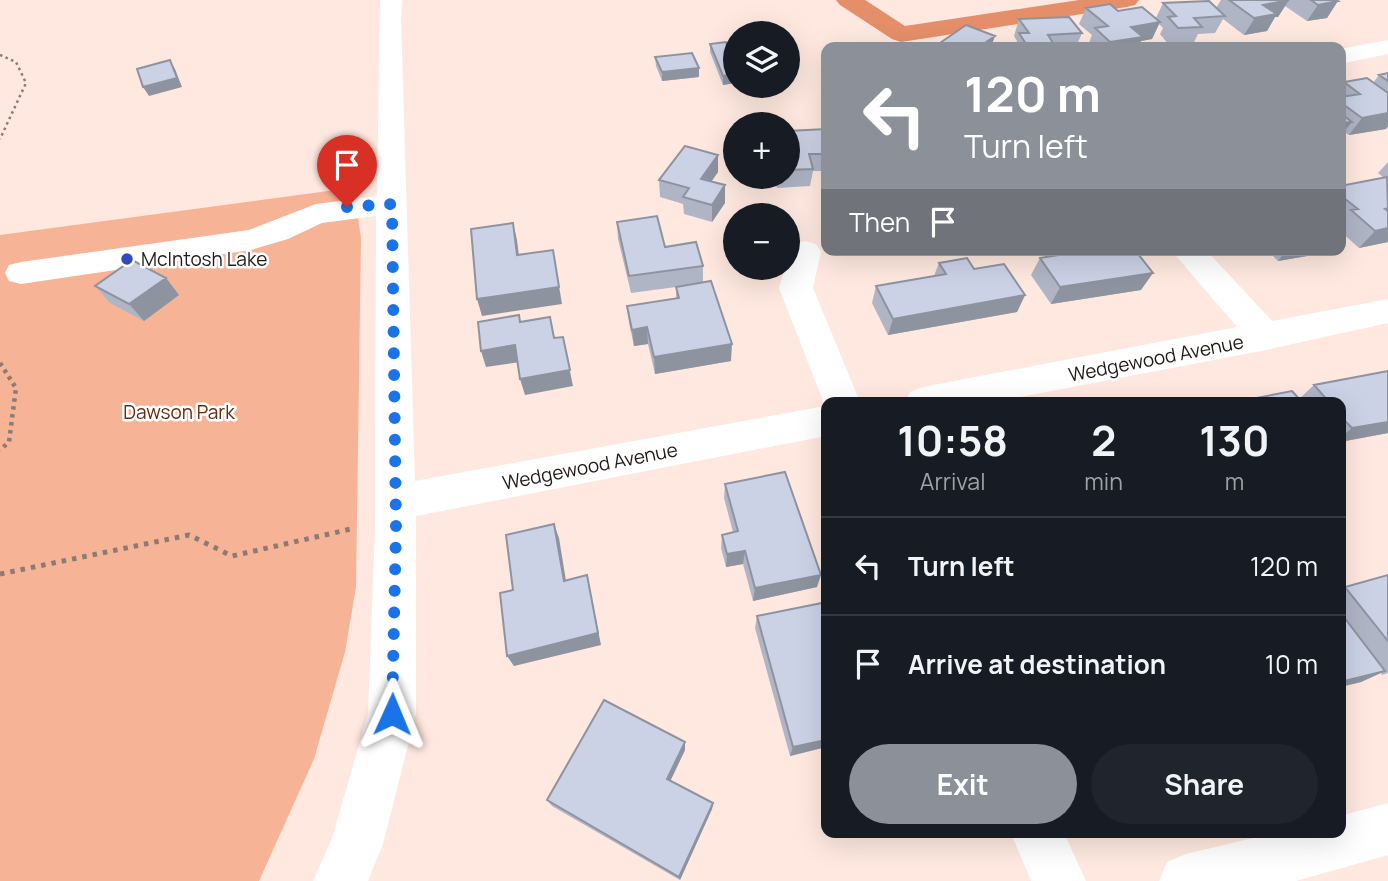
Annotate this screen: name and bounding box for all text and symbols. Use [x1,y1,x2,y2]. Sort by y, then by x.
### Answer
map controls [723,21,800,280]
button: layers [723,21,800,98]
text: 120 m [964,60,1101,127]
icon: left [849,70,940,161]
button: + [723,112,800,189]
text: Turn left [964,124,1088,168]
pin [317,135,377,207]
icon: arrive [328,146,366,184]
button: − [723,203,800,280]
icon: arrive [924,203,962,241]
text: Then [849,204,910,240]
place label: McIntosh Lake [141,246,267,272]
marker: McIntosh Lake [119,251,135,267]
street label: Wedgewood Avenue [1066,328,1246,388]
park label: Dawson Park [123,399,235,425]
text: 10:58 [897,411,1008,469]
text: 2 [1091,411,1116,469]
text: 130 [1199,411,1270,469]
street label: Wedgewood Avenue [500,436,680,496]
text: Arrival [920,465,986,497]
text: min [1084,465,1123,497]
text: m [1225,465,1244,497]
icon: left [849,547,887,585]
text: Turn left [908,548,1015,584]
text: 120 m [1250,548,1318,584]
icon: arrive [849,645,887,683]
text: Arrive at destination [908,646,1166,682]
text: 10 m [1265,646,1318,682]
position arrow [355,677,429,751]
button: Exit [849,744,1077,824]
button: Share [1091,744,1318,824]

